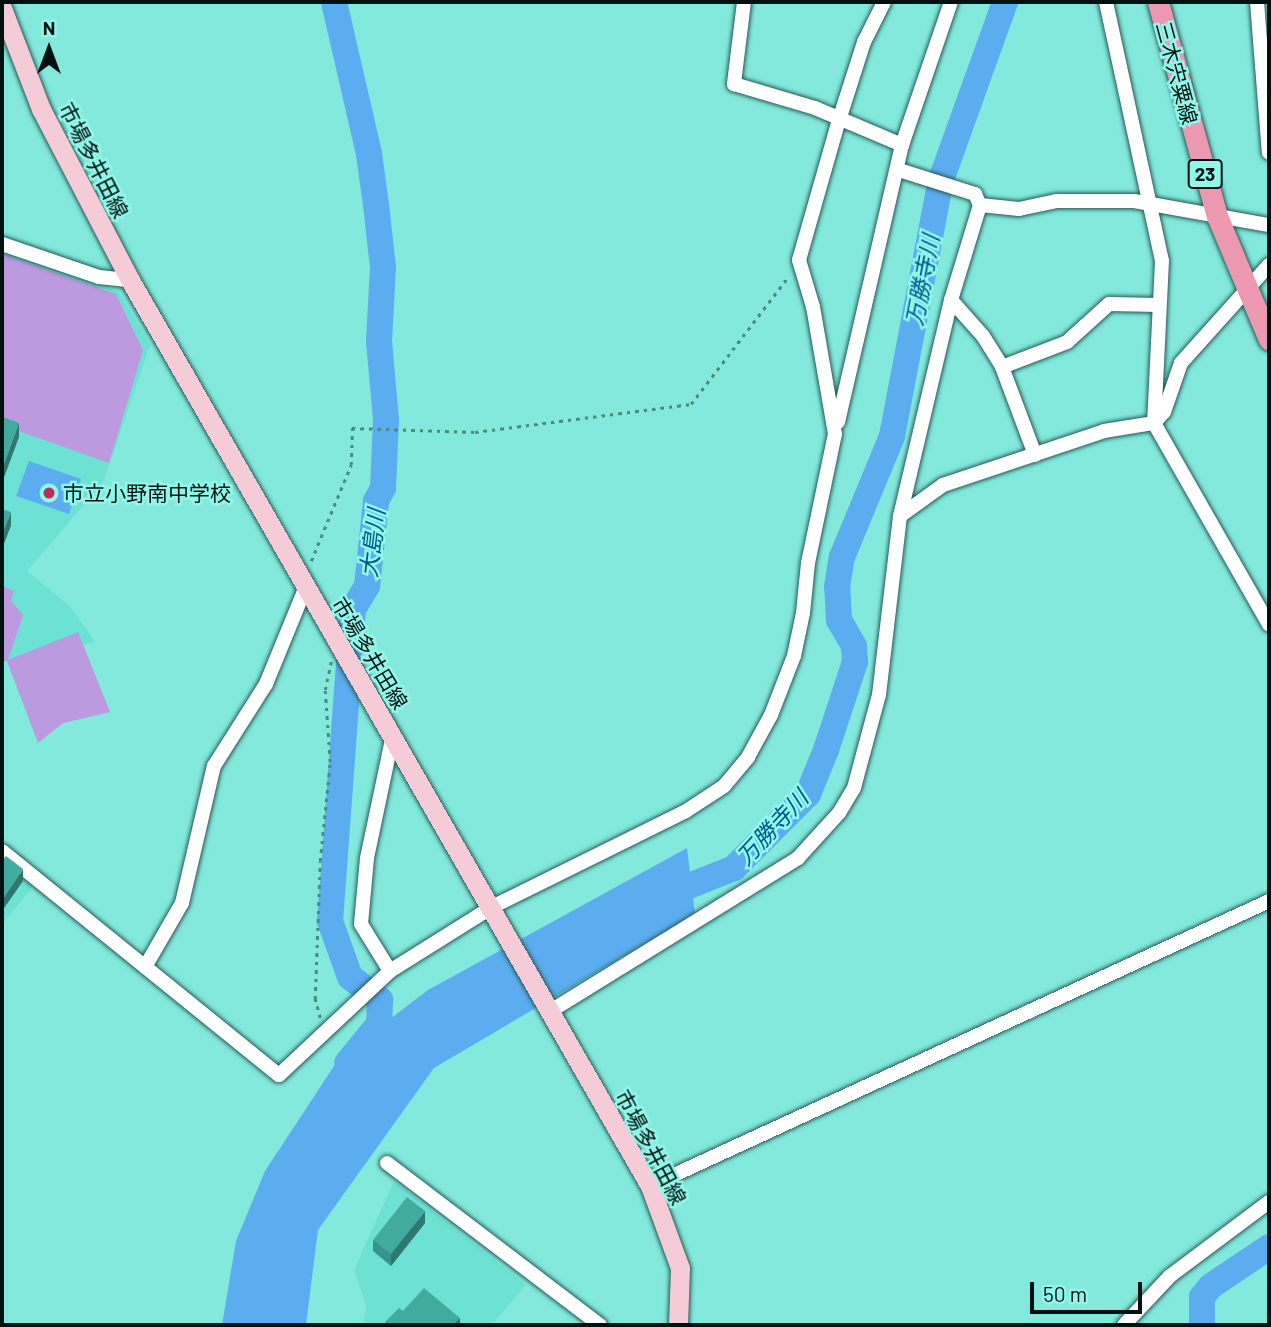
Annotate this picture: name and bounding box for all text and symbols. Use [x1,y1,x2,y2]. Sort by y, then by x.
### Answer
north arrow [14,14,84,84]
text: N [43,16,55,39]
street label: 三木宍粟線 [1151,19,1203,127]
street label: 市場多井田線 [54,98,134,222]
road number: 23 [1188,158,1222,190]
water label: 万勝寺川 [900,232,944,328]
place label: 市立小野南中学校 [63,480,231,506]
marker: 市立小野南中学校 [41,485,57,501]
water label: 大島川 [354,507,390,579]
street label: 市場多井田線 [327,593,413,713]
water label: 万勝寺川 [731,784,813,870]
street label: 市場多井田線 [610,1085,692,1209]
scale bar [1033,1268,1145,1312]
text: 50 m [1043,1281,1087,1306]

